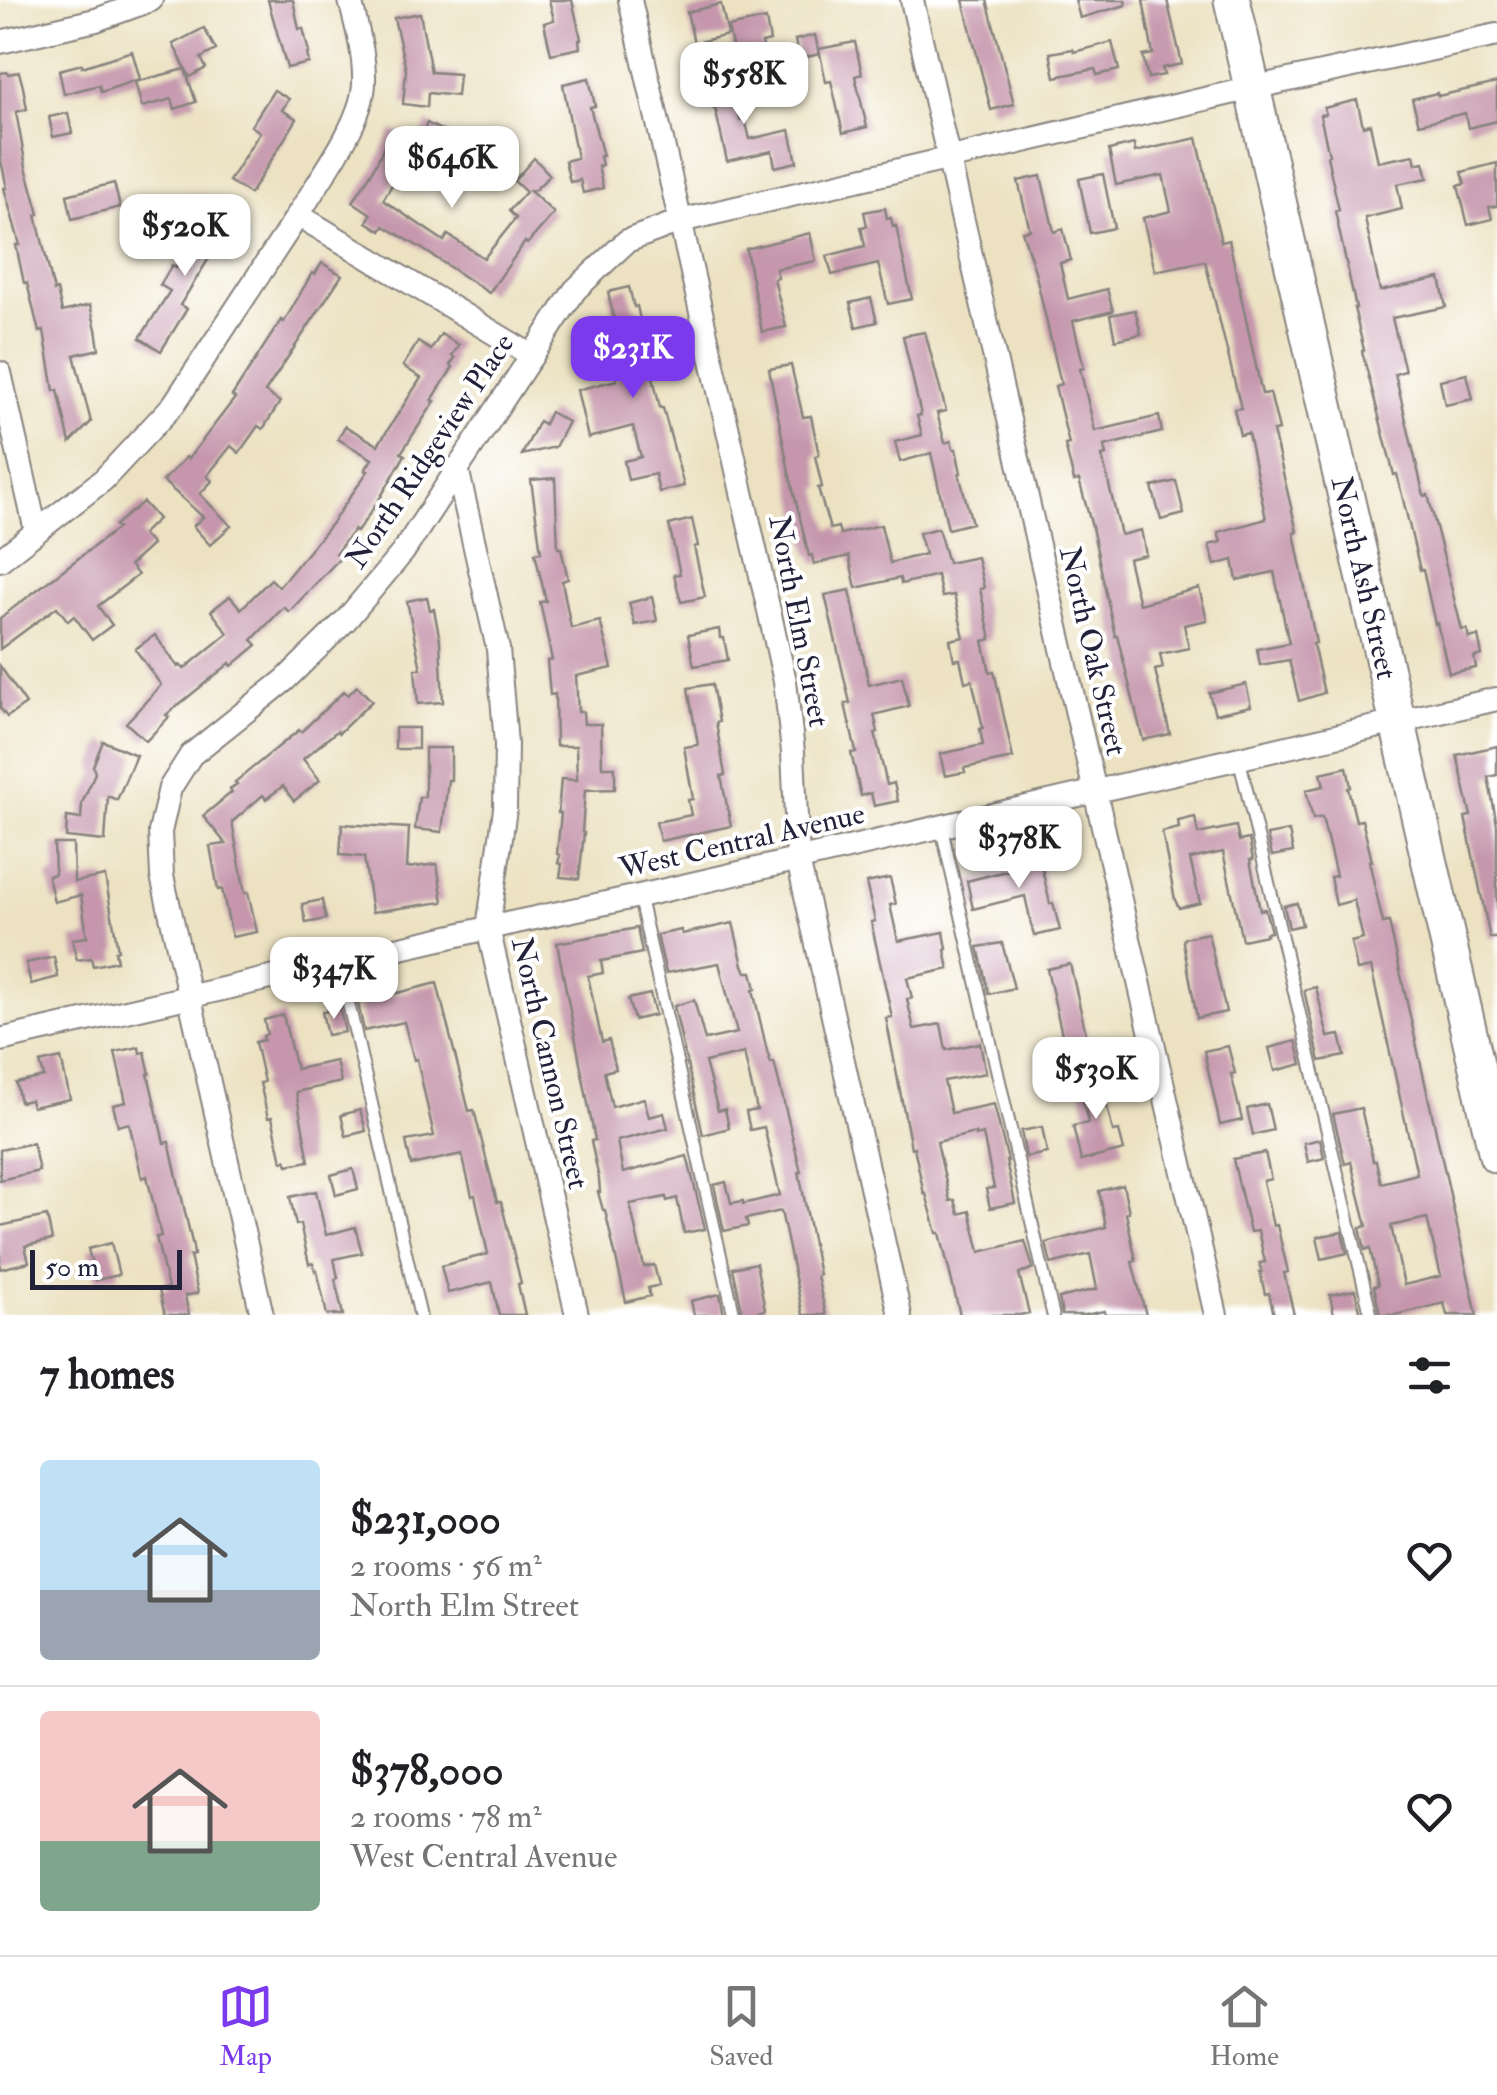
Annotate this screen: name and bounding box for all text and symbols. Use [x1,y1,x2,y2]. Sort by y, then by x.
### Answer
pin: $558K [674,42,814,127]
text: $558K [702,54,786,94]
pin: $646K [382,126,522,211]
text: $646K [407,138,497,178]
pin: $520K [115,194,255,279]
text: $520K [141,206,229,246]
pin: $231K [563,316,703,401]
street label: North Ridgeview Place [338,327,522,575]
text: $231K [593,328,673,368]
street label: North Ash Street [1323,473,1405,683]
street label: North Elm Street [760,512,838,730]
street label: North Oak Street [1051,543,1135,759]
street label: West Central Avenue [615,795,868,887]
pin: $378K [949,806,1089,891]
text: $378K [978,818,1060,858]
street label: North Cannon Street [503,934,597,1193]
pin: $347K [264,937,404,1022]
text: $347K [292,949,376,989]
pin: $530K [1026,1037,1166,1122]
text: $530K [1054,1049,1138,1089]
scale bar [30,1245,182,1290]
text: 50 m [45,1250,99,1285]
icon: filters [1402,1348,1457,1403]
text: 7 homes [40,1349,175,1401]
text: $231,000 [350,1494,501,1546]
icon: home [120,1500,240,1620]
icon: heart [1402,1533,1457,1588]
text: 2 rooms · 56 m² [350,1546,542,1586]
text: North Elm Street [350,1586,579,1626]
text: $378,000 [350,1745,503,1797]
icon: home [120,1751,240,1871]
icon: heart [1402,1784,1457,1839]
text: 2 rooms · 78 m² [350,1797,541,1837]
text: West Central Avenue [350,1837,617,1877]
tab: Map [218,1979,273,2074]
tab: Saved [709,1979,773,2074]
tab: Home [1209,1979,1279,2074]

